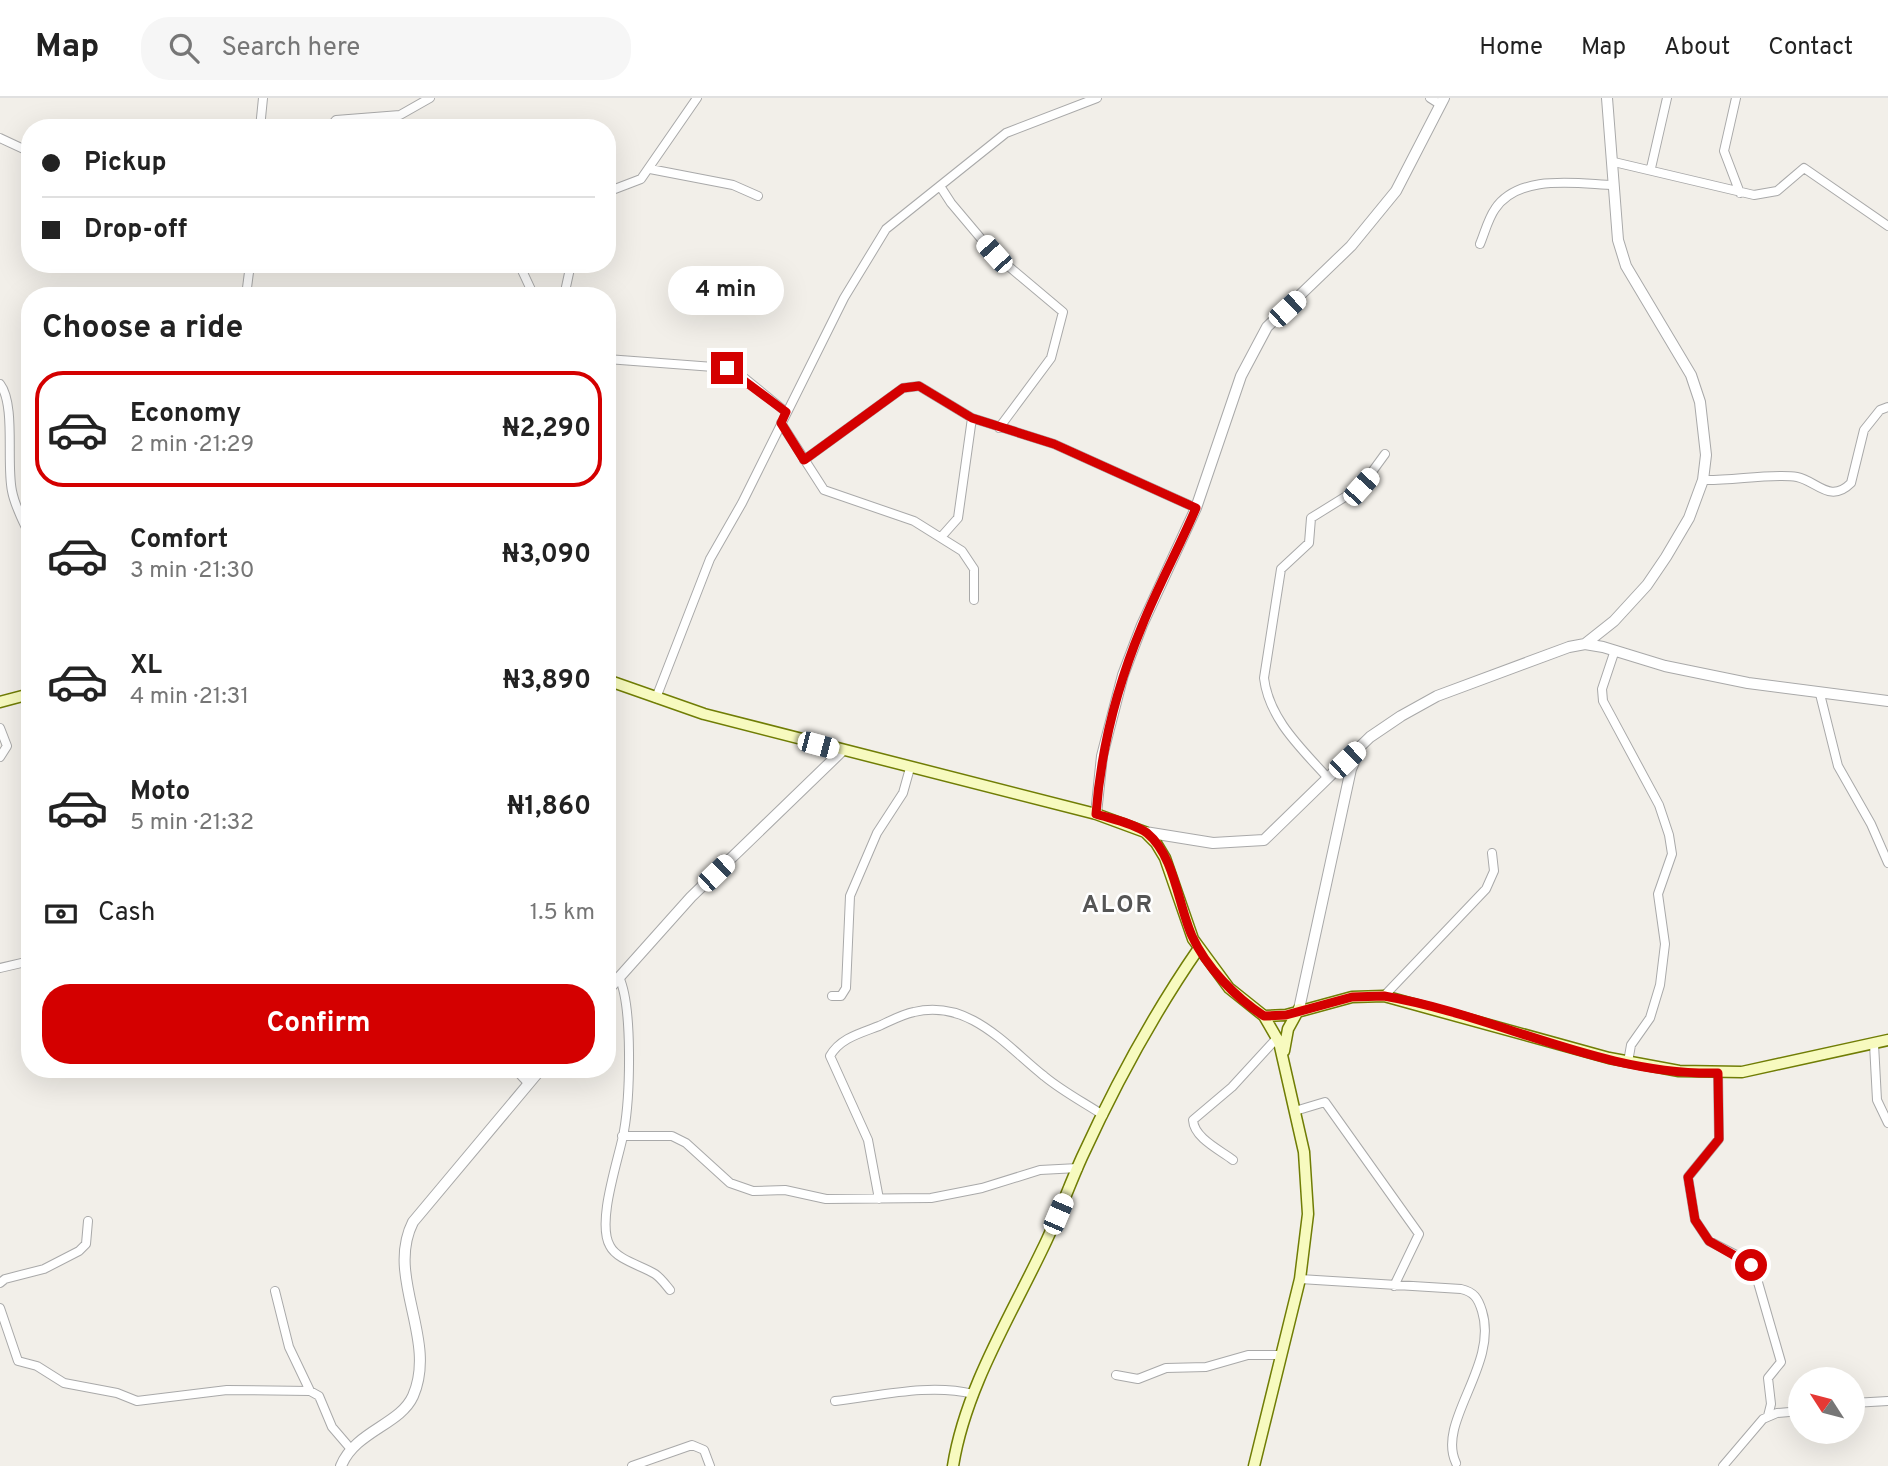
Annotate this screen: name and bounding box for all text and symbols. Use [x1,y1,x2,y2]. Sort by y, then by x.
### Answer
search box [141,17,631,80]
text: Map [35,27,99,69]
icon: search [165,29,203,67]
text: Search here [221,32,360,65]
text: Home [1479,33,1543,63]
text: Map [1581,33,1626,63]
text: About [1664,33,1730,63]
text: Contact [1768,33,1853,63]
text: Pickup [84,147,167,180]
text: Drop-off [84,214,187,247]
car [973,231,1016,277]
callout: 4 min [669,266,785,316]
text: 4 min [696,276,756,305]
car [1265,287,1310,331]
text: Choose a ride [42,309,243,349]
route end [711,352,743,384]
icon: car [46,398,109,461]
text: Economy [130,398,241,431]
text: ₦2,290 [502,413,591,446]
text: 2 min · 21:29 [130,431,254,460]
car [1340,464,1383,510]
icon: car [46,524,109,587]
text: Comfort [130,524,228,557]
text: ₦3,090 [502,539,591,572]
text: 3 min · 21:30 [130,557,255,586]
icon: car [46,650,109,713]
text: XL [130,650,162,683]
text: ₦3,890 [503,665,591,698]
text: 4 min · 21:31 [130,683,249,712]
car [795,729,842,761]
car [1325,738,1370,782]
icon: car [46,776,109,839]
text: Moto [130,776,190,809]
text: ₦1,860 [507,791,591,824]
text: 5 min · 21:32 [130,809,254,838]
car [694,851,739,895]
district label: ALOR [1082,891,1154,921]
icon: cash [42,895,80,933]
text: Cash [98,897,155,930]
text: 1.5 km [530,899,595,928]
button: Confirm [42,984,595,1064]
car [1041,1191,1076,1237]
route start [1735,1249,1767,1281]
north arrow [1788,1367,1866,1444]
map controls [1788,1367,1865,1444]

